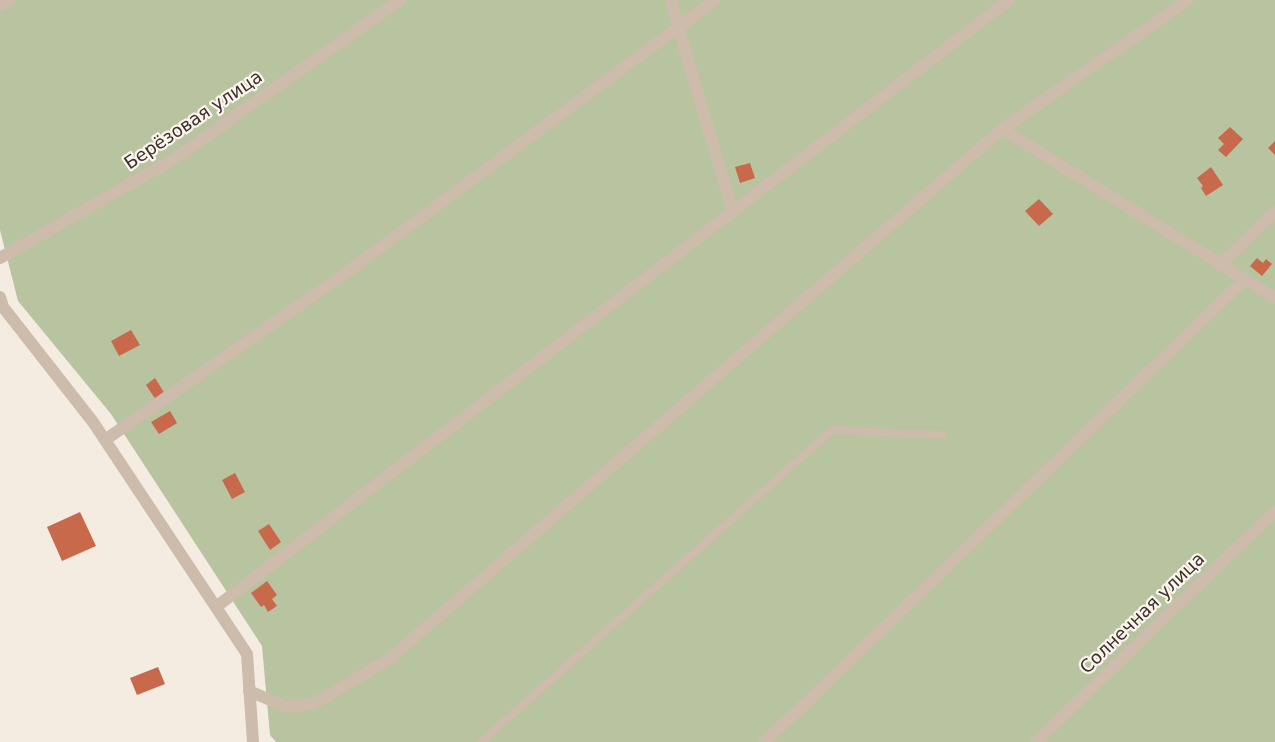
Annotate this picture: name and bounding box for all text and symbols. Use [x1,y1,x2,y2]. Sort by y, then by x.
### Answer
street label: Берёзовая улица [121,67,267,175]
street label: Солнечная улица [1076,549,1210,679]

